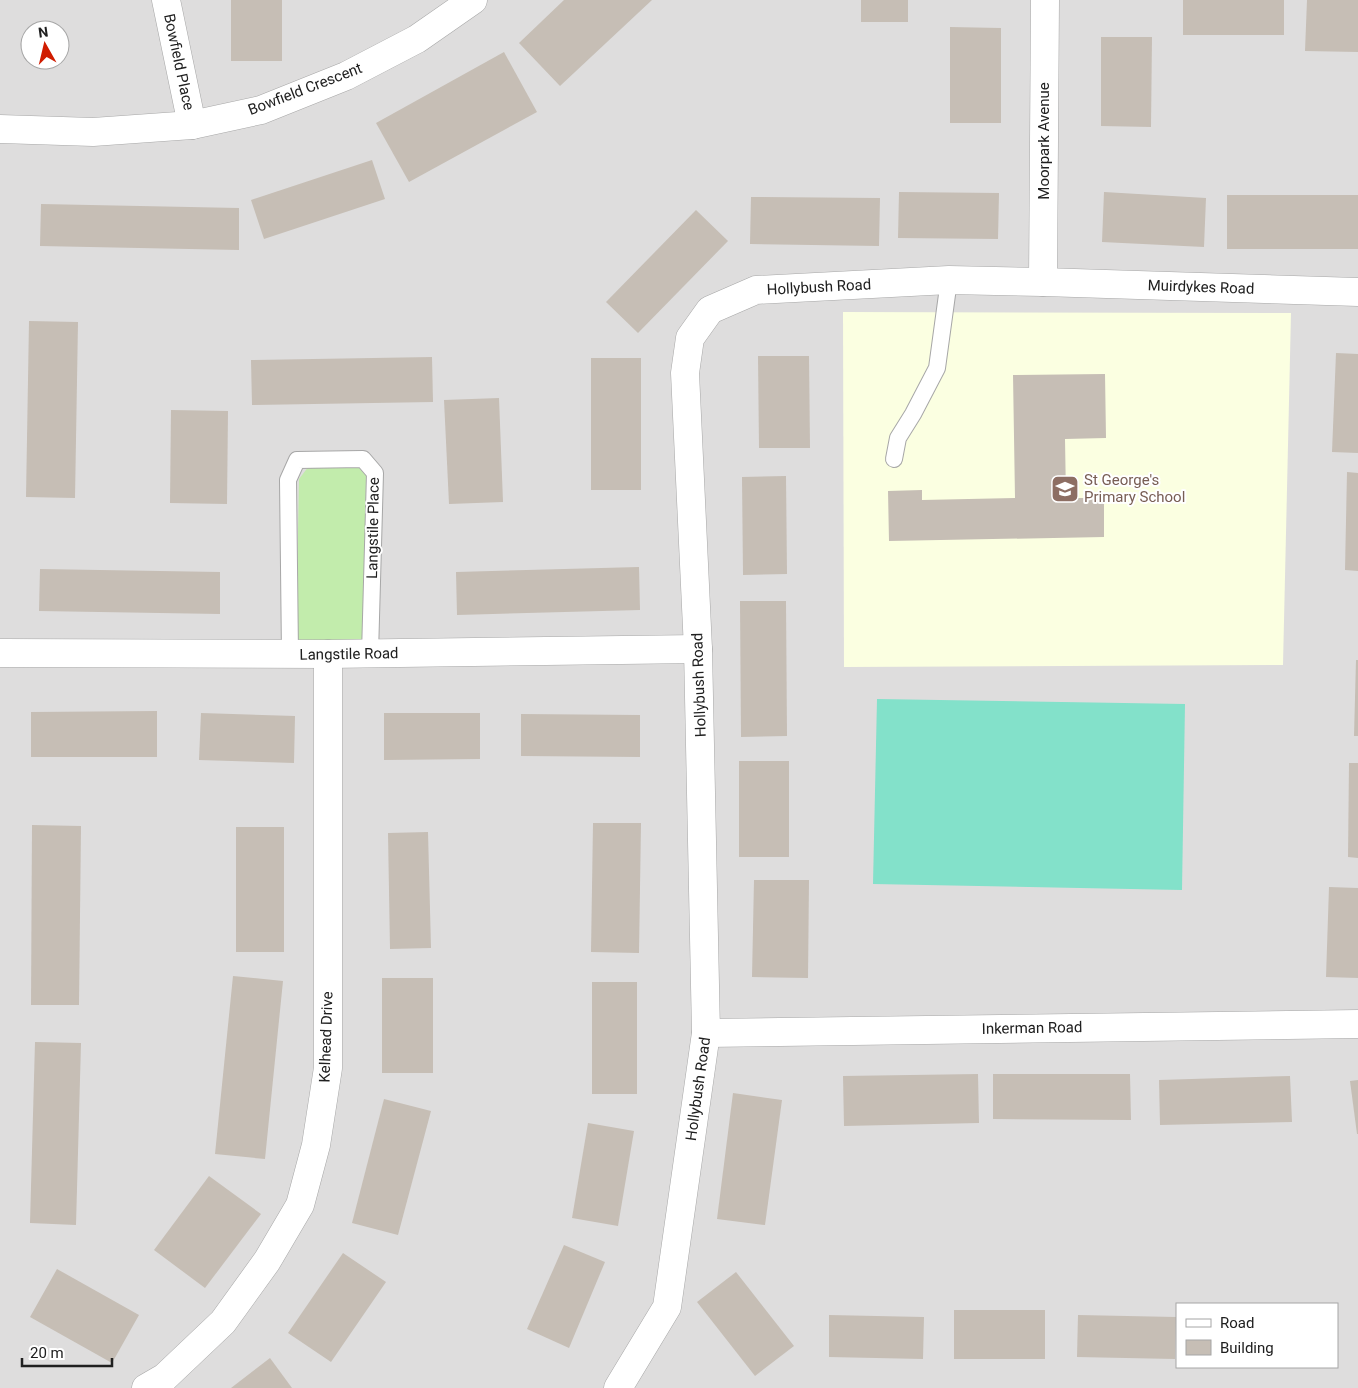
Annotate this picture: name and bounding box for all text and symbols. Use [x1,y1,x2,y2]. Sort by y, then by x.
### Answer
street label: Bowfield Place [160,12,198,112]
north arrow [20,20,70,70]
text: N [37,24,49,41]
street label: Bowfield Crescent [245,59,365,119]
street label: Moorpark Avenue [1035,82,1053,200]
street label: Hollybush Road [766,275,872,299]
street label: Muirdykes Road [1147,276,1255,298]
place label: St George's Primary School [1084,471,1185,506]
school or university icon: St George's Primary School [1050,474,1080,504]
street label: Langstile Place [363,477,383,579]
street label: Hollybush Road [688,632,710,738]
street label: Langstile Road [299,644,399,664]
street label: Kelhead Drive [315,991,337,1083]
street label: Inkerman Road [982,1018,1082,1038]
street label: Hollybush Road [682,1036,714,1142]
legend [1176,1303,1338,1368]
text: Road [1220,1314,1254,1332]
scale bar [22,1336,112,1368]
text: Building [1220,1339,1274,1357]
text: 20 m [30,1344,64,1362]

